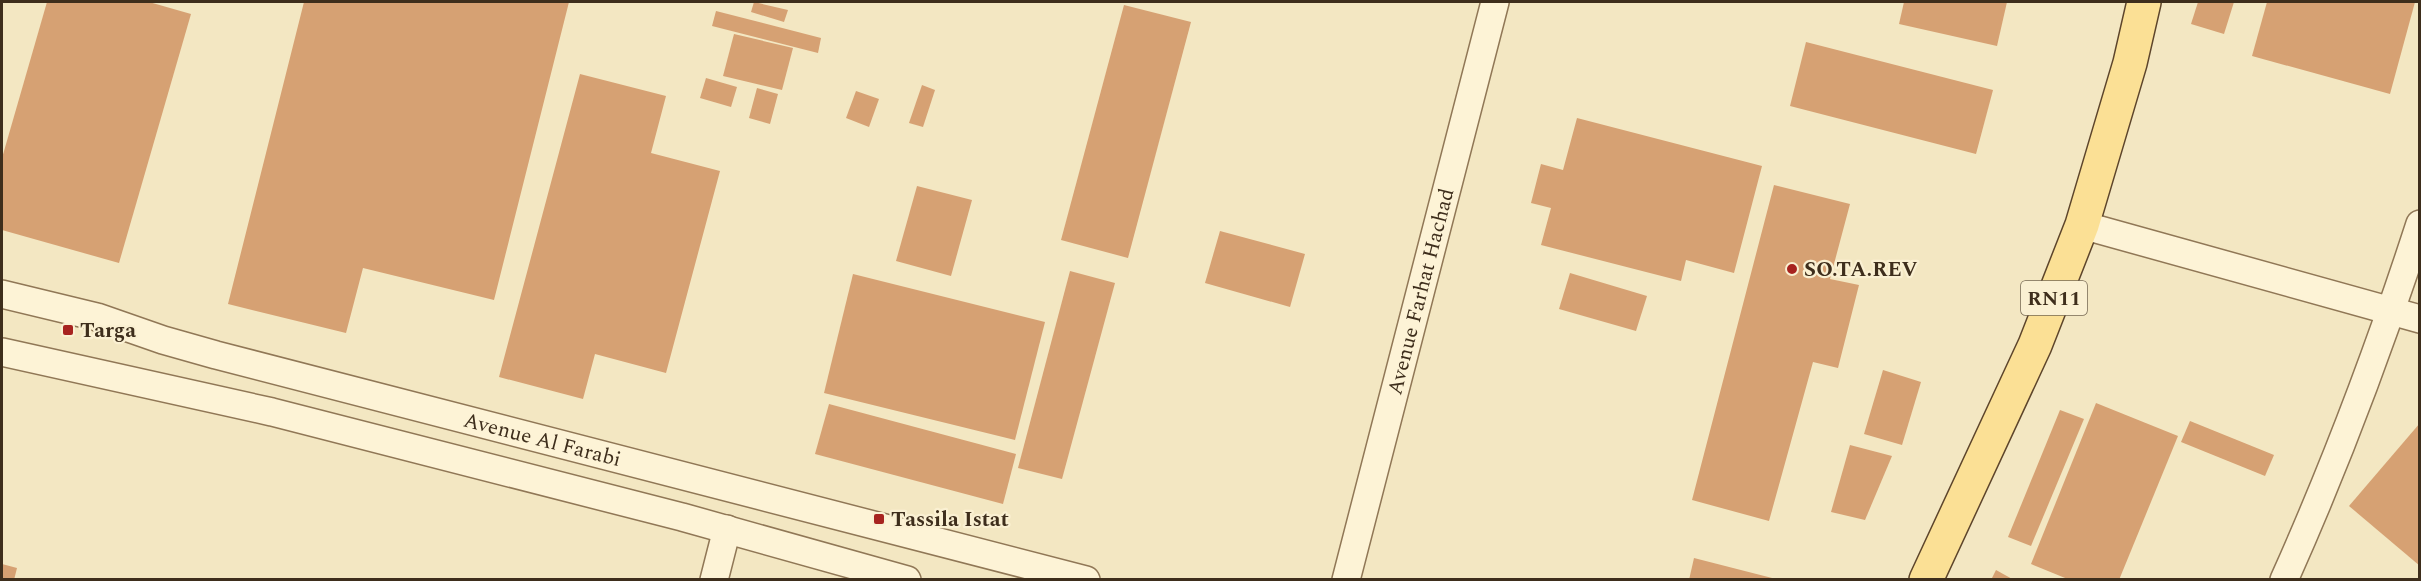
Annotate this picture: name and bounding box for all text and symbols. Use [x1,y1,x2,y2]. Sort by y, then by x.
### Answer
street label: Avenue Farhat Hachad [1379,185,1463,398]
place label: SO.TA.REV [1804,254,1918,286]
marker: SO.TA.REV [1785,262,1799,276]
road number: RN11 [2021,281,2087,315]
place label: Targa [80,315,136,347]
marker: Targa [61,323,75,337]
street label: Avenue Al Farabi [460,405,624,476]
place label: Tassila Istat [891,504,1009,536]
marker: Tassila Istat [872,512,886,526]

